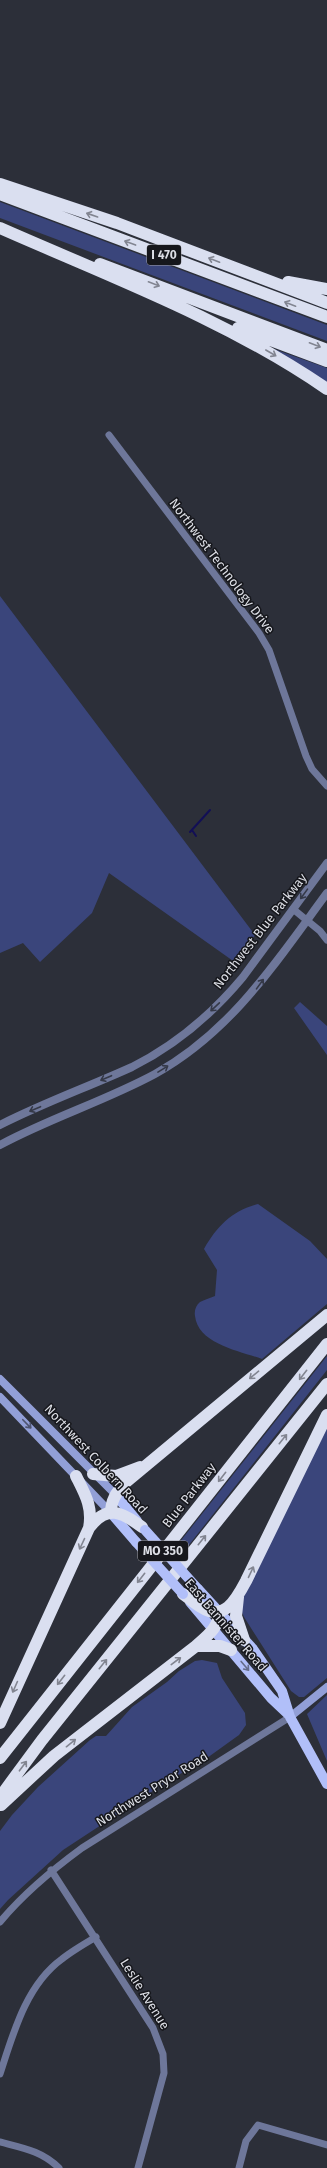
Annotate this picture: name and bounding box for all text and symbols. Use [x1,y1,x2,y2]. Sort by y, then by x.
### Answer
one-way arrow [85,211,98,218]
one-way arrow [124,238,136,246]
road number: I 470 [147,245,181,265]
one-way arrow [208,255,220,263]
one-way arrow [148,281,160,289]
one-way arrow [285,299,297,307]
one-way arrow [309,342,321,350]
one-way arrow [264,349,276,357]
street label: Northwest Technology Drive [166,496,278,636]
street label: Northwest Blue Parkway [210,870,310,992]
one-way arrow [300,889,308,900]
one-way arrow [256,978,264,989]
one-way arrow [210,1002,220,1012]
one-way arrow [157,1065,168,1073]
one-way arrow [101,1074,113,1082]
one-way arrow [29,1105,41,1113]
one-way arrow [298,1369,307,1380]
one-way arrow [248,1371,259,1380]
street label: Northwest Colbern Road [42,1401,150,1517]
one-way arrow [22,1419,32,1429]
one-way arrow [279,1433,287,1444]
street label: Blue Parkway [159,1459,219,1530]
one-way arrow [218,1471,226,1482]
one-way arrow [198,1535,206,1546]
one-way arrow [78,1537,85,1549]
road number: MO 350 [138,1541,188,1561]
one-way arrow [248,1566,255,1578]
one-way arrow [137,1573,146,1584]
street label: East Bannister Road [182,1576,270,1674]
one-way arrow [170,1657,181,1666]
one-way arrow [99,1658,108,1669]
one-way arrow [240,1661,249,1672]
one-way arrow [56,1675,65,1686]
one-way arrow [11,1681,19,1693]
one-way arrow [66,1738,76,1747]
street label: Northwest Pryor Road [93,1748,211,1830]
one-way arrow [19,1760,27,1771]
street label: Leslie Avenue [117,1956,173,2032]

